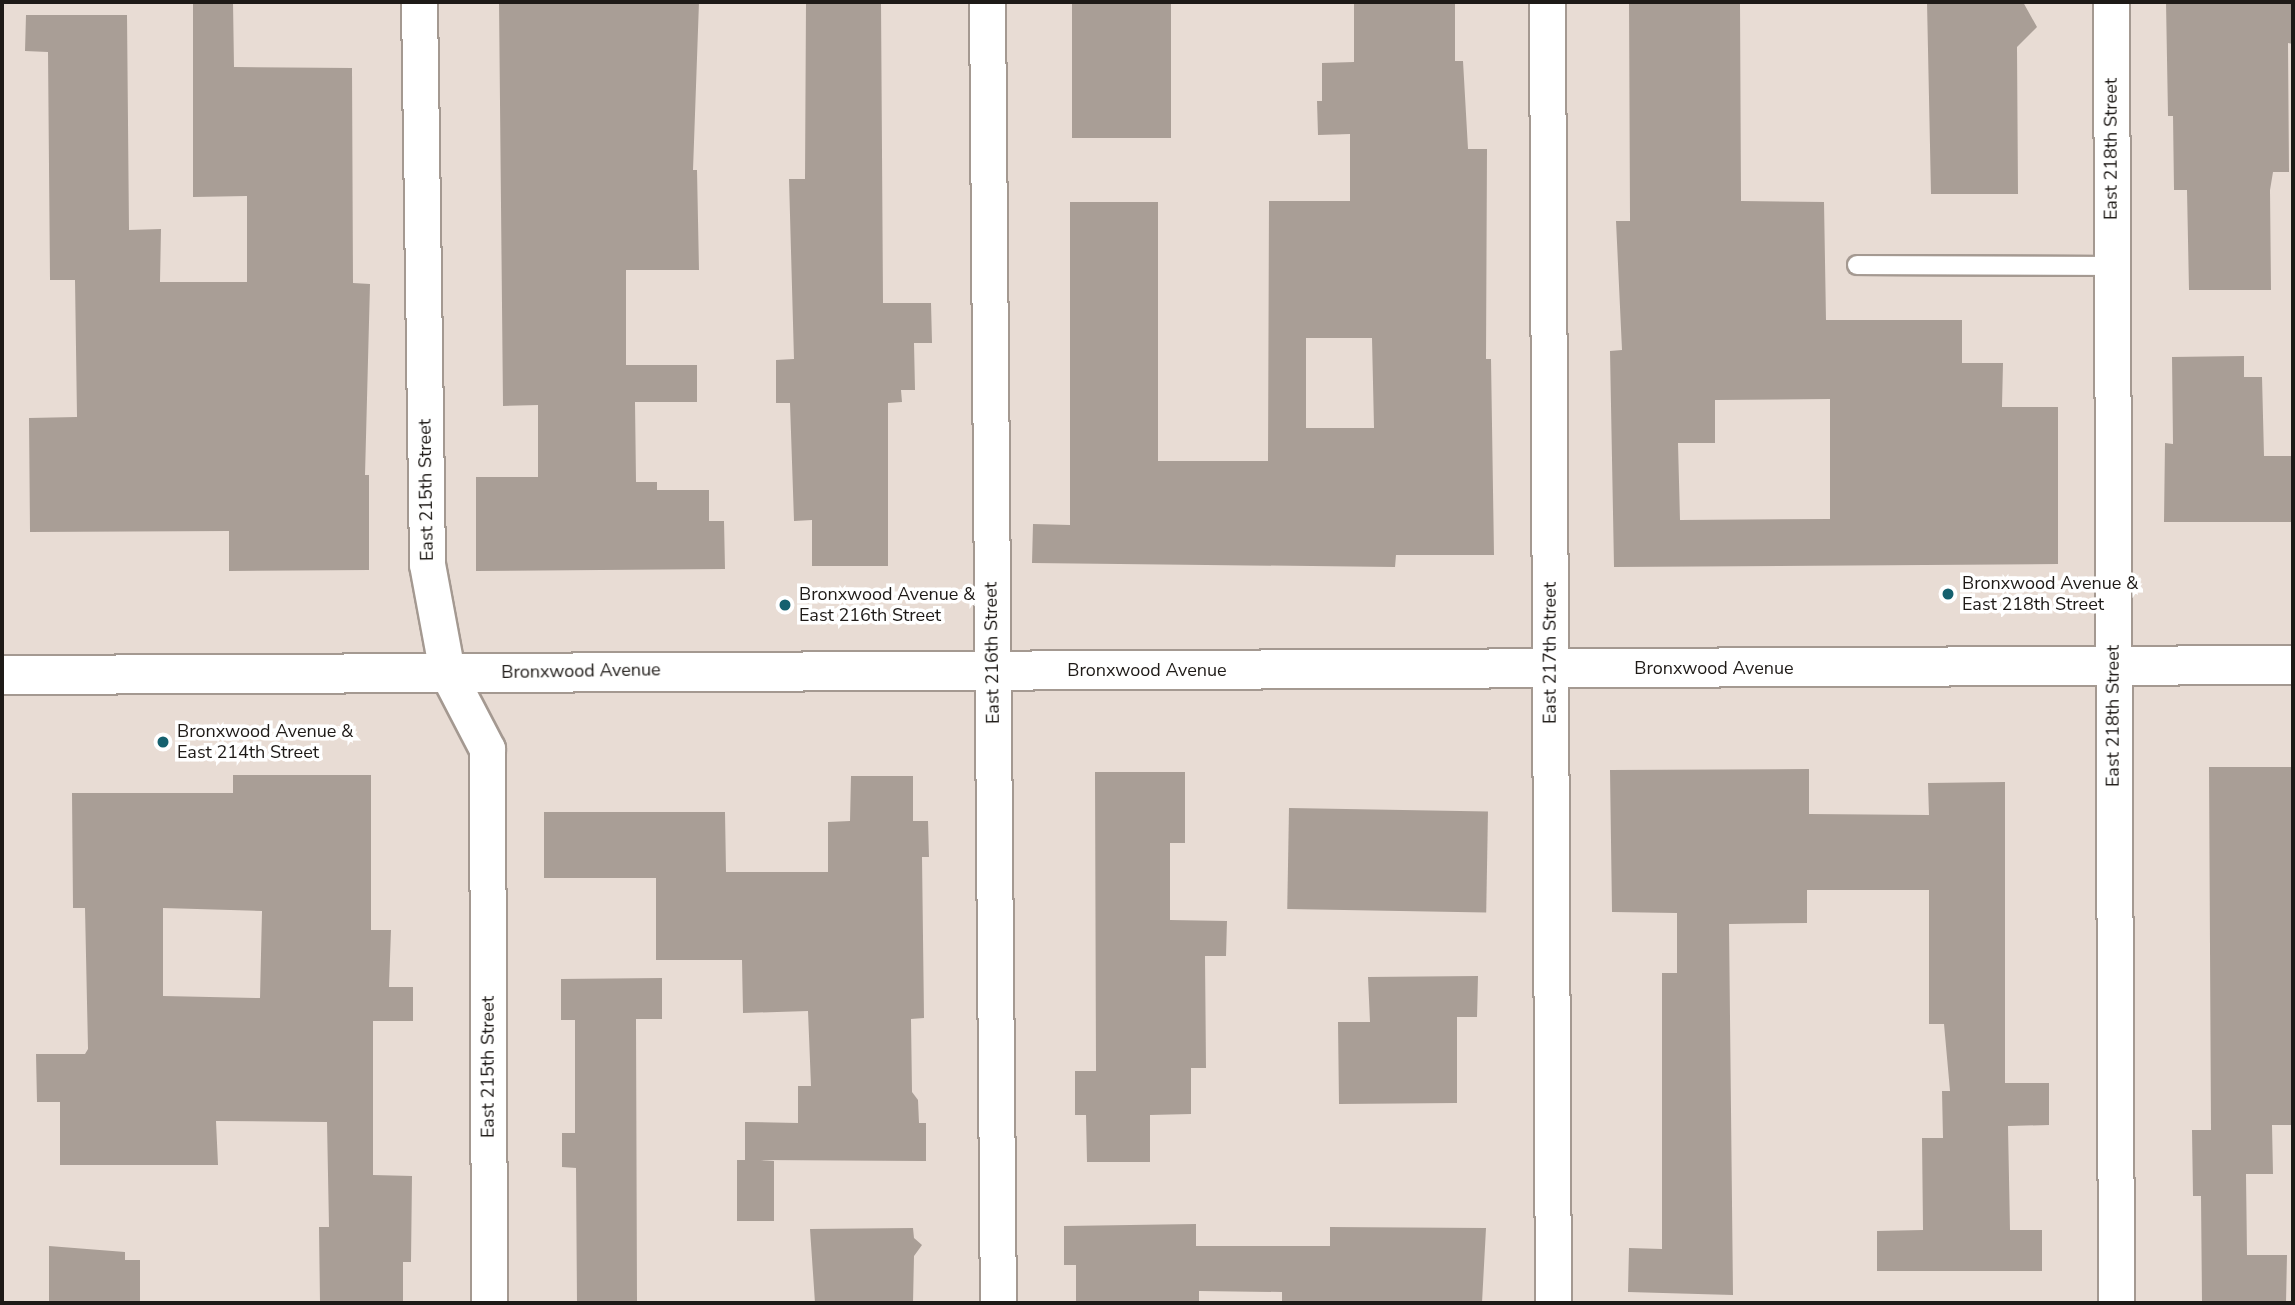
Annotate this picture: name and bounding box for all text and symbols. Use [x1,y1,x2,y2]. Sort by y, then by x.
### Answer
street label: East 218th Street [2100,78,2122,220]
street label: East 215th Street [414,419,438,561]
place label: Bronxwood Avenue & East 218th Street [1962,573,2138,616]
street label: East 216th Street [980,582,1004,724]
street label: East 217th Street [1539,582,1561,724]
place label: Bronxwood Avenue & East 216th Street [799,584,975,626]
marker: Bronxwood Avenue & East 218th Street [1940,586,1956,602]
marker: Bronxwood Avenue & East 216th Street [777,597,793,613]
street label: East 218th Street [2102,645,2124,787]
street label: Bronxwood Avenue [1634,657,1794,679]
street label: Bronxwood Avenue [501,659,661,683]
street label: Bronxwood Avenue [1067,659,1227,681]
place label: Bronxwood Avenue & East 214th Street [177,721,353,764]
marker: Bronxwood Avenue & East 214th Street [155,734,171,750]
street label: East 215th Street [477,996,499,1138]

